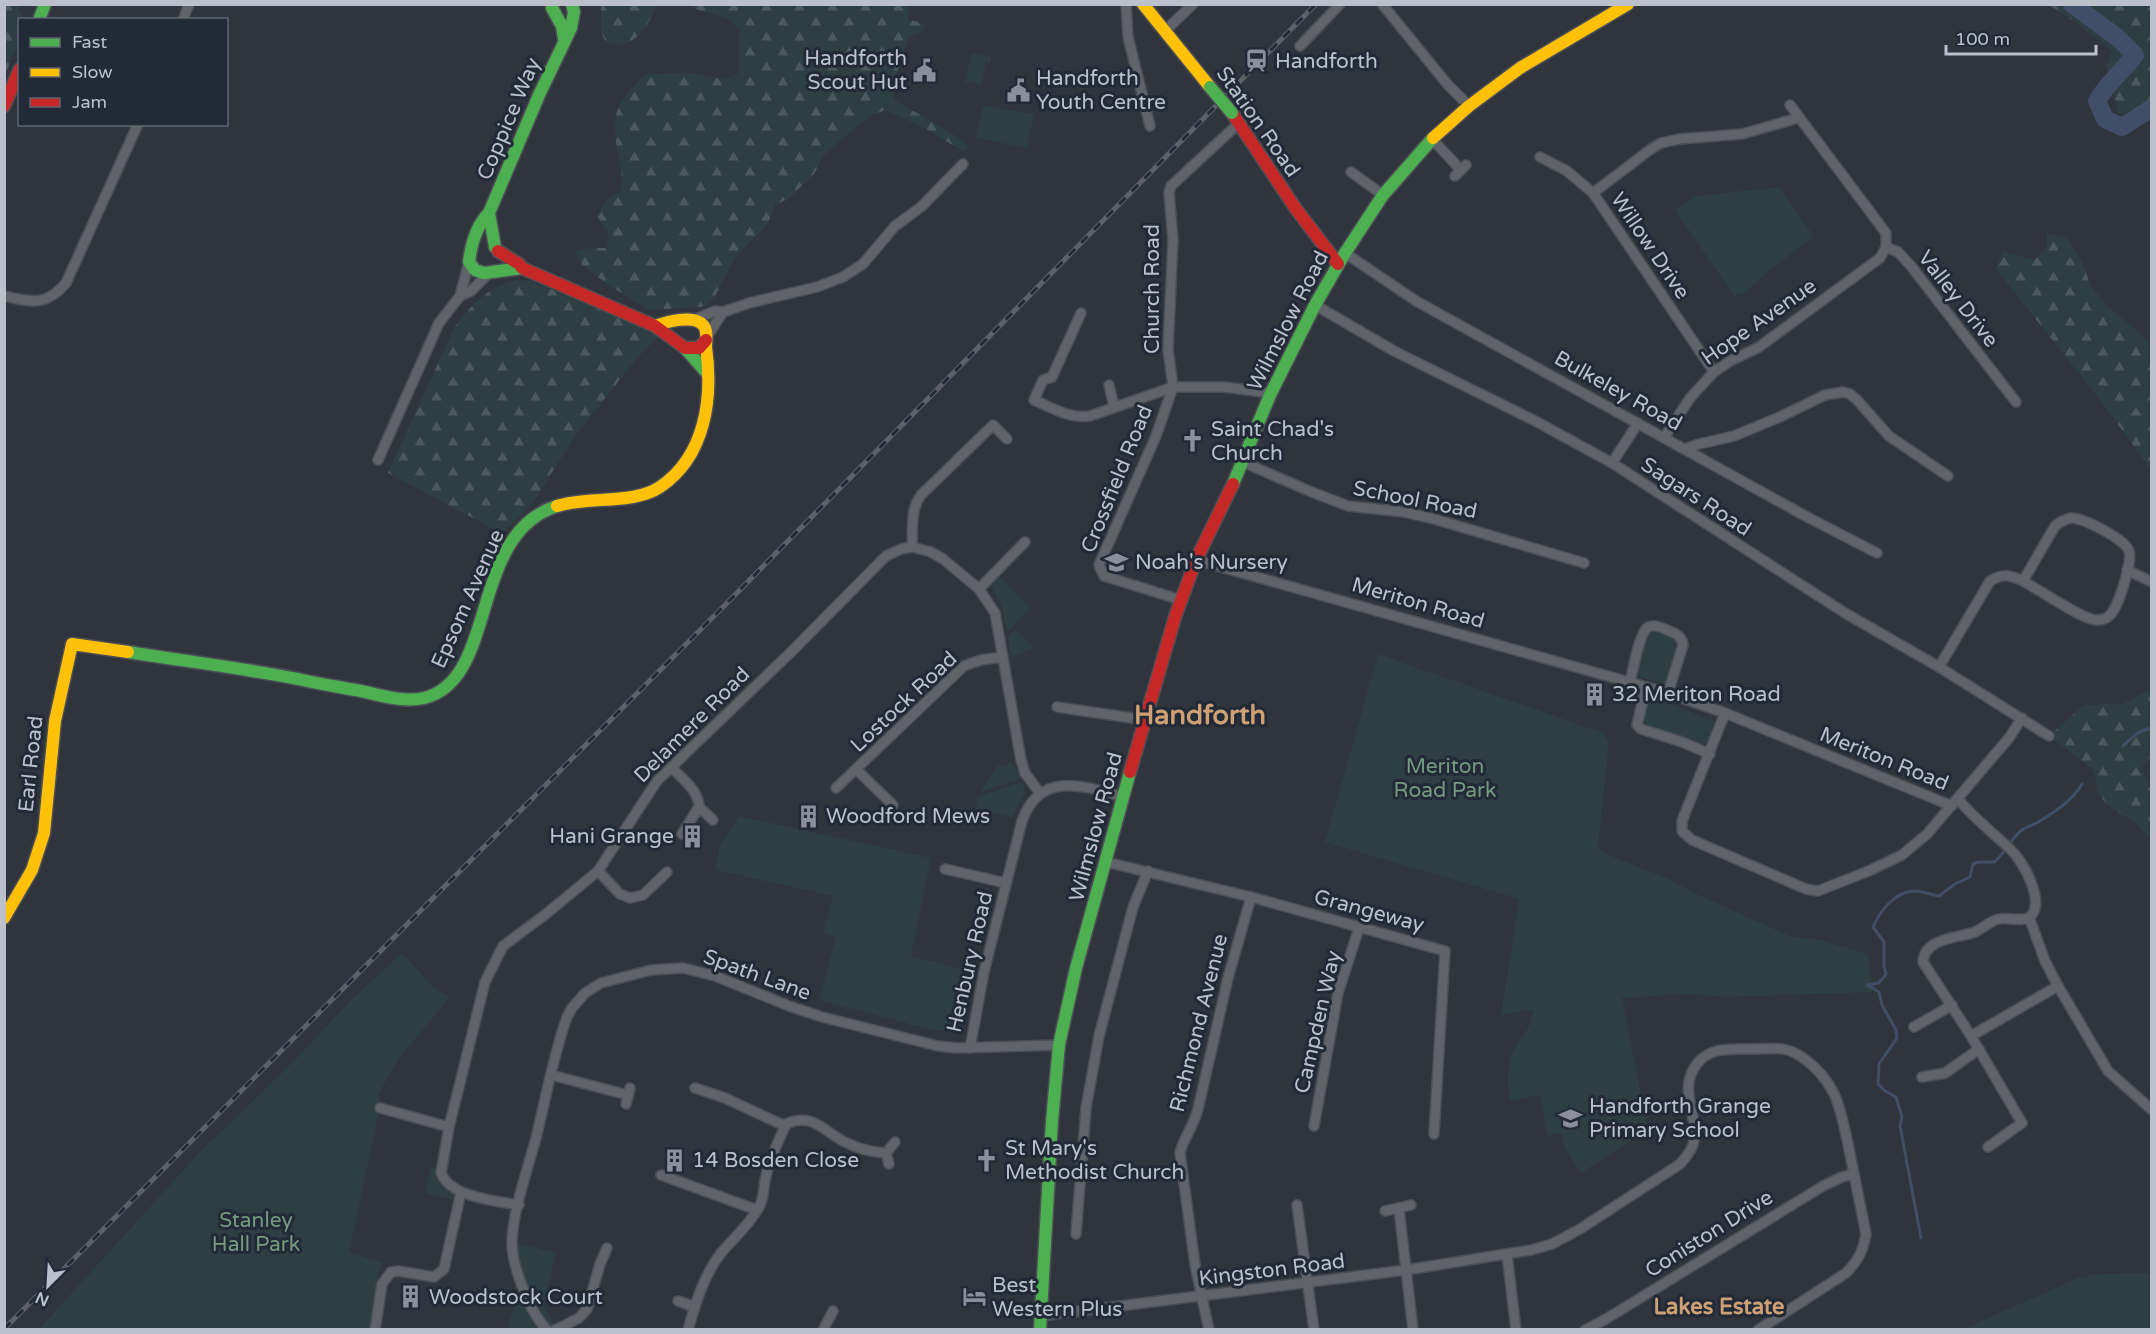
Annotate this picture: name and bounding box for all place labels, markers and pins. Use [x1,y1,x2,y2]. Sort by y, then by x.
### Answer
place label: Handforth Scout Hut [804,46,907,95]
station icon: Handforth [1244,48,1270,74]
place label: Handforth [1275,49,1378,74]
public building icon: Handforth Scout Hut [912,57,938,83]
place label: Handforth Youth Centre [1036,66,1166,115]
public building icon: Handforth Youth Centre [1005,77,1031,103]
place label: Saint Chad's Church [1211,417,1334,466]
church icon: Saint Chad's Church [1180,428,1206,454]
school or university icon: Noah's Nursery [1104,549,1130,575]
place label: Noah's Nursery [1135,550,1288,575]
building icon: 32 Meriton Road [1581,681,1607,707]
place label: 32 Meriton Road [1612,682,1781,707]
building icon: Woodford Mews [795,803,821,829]
place label: Woodford Mews [826,804,990,829]
building icon: Hani Grange [679,823,705,849]
place label: Hani Grange [549,824,674,849]
place label: Handforth Grange Primary School [1589,1094,1771,1143]
school or university icon: Handforth Grange Primary School [1558,1105,1584,1131]
place label: St Mary's Methodist Church [1005,1136,1184,1185]
building icon: 14 Bosden Close [661,1147,687,1173]
church icon: St Mary's Methodist Church [974,1147,1000,1173]
place label: 14 Bosden Close [692,1148,859,1173]
place label: Best Western Plus [992,1273,1122,1322]
building icon: Woodstock Court [398,1284,424,1310]
hotel icon: Best Western Plus [961,1284,987,1310]
place label: Woodstock Court [429,1285,603,1310]

